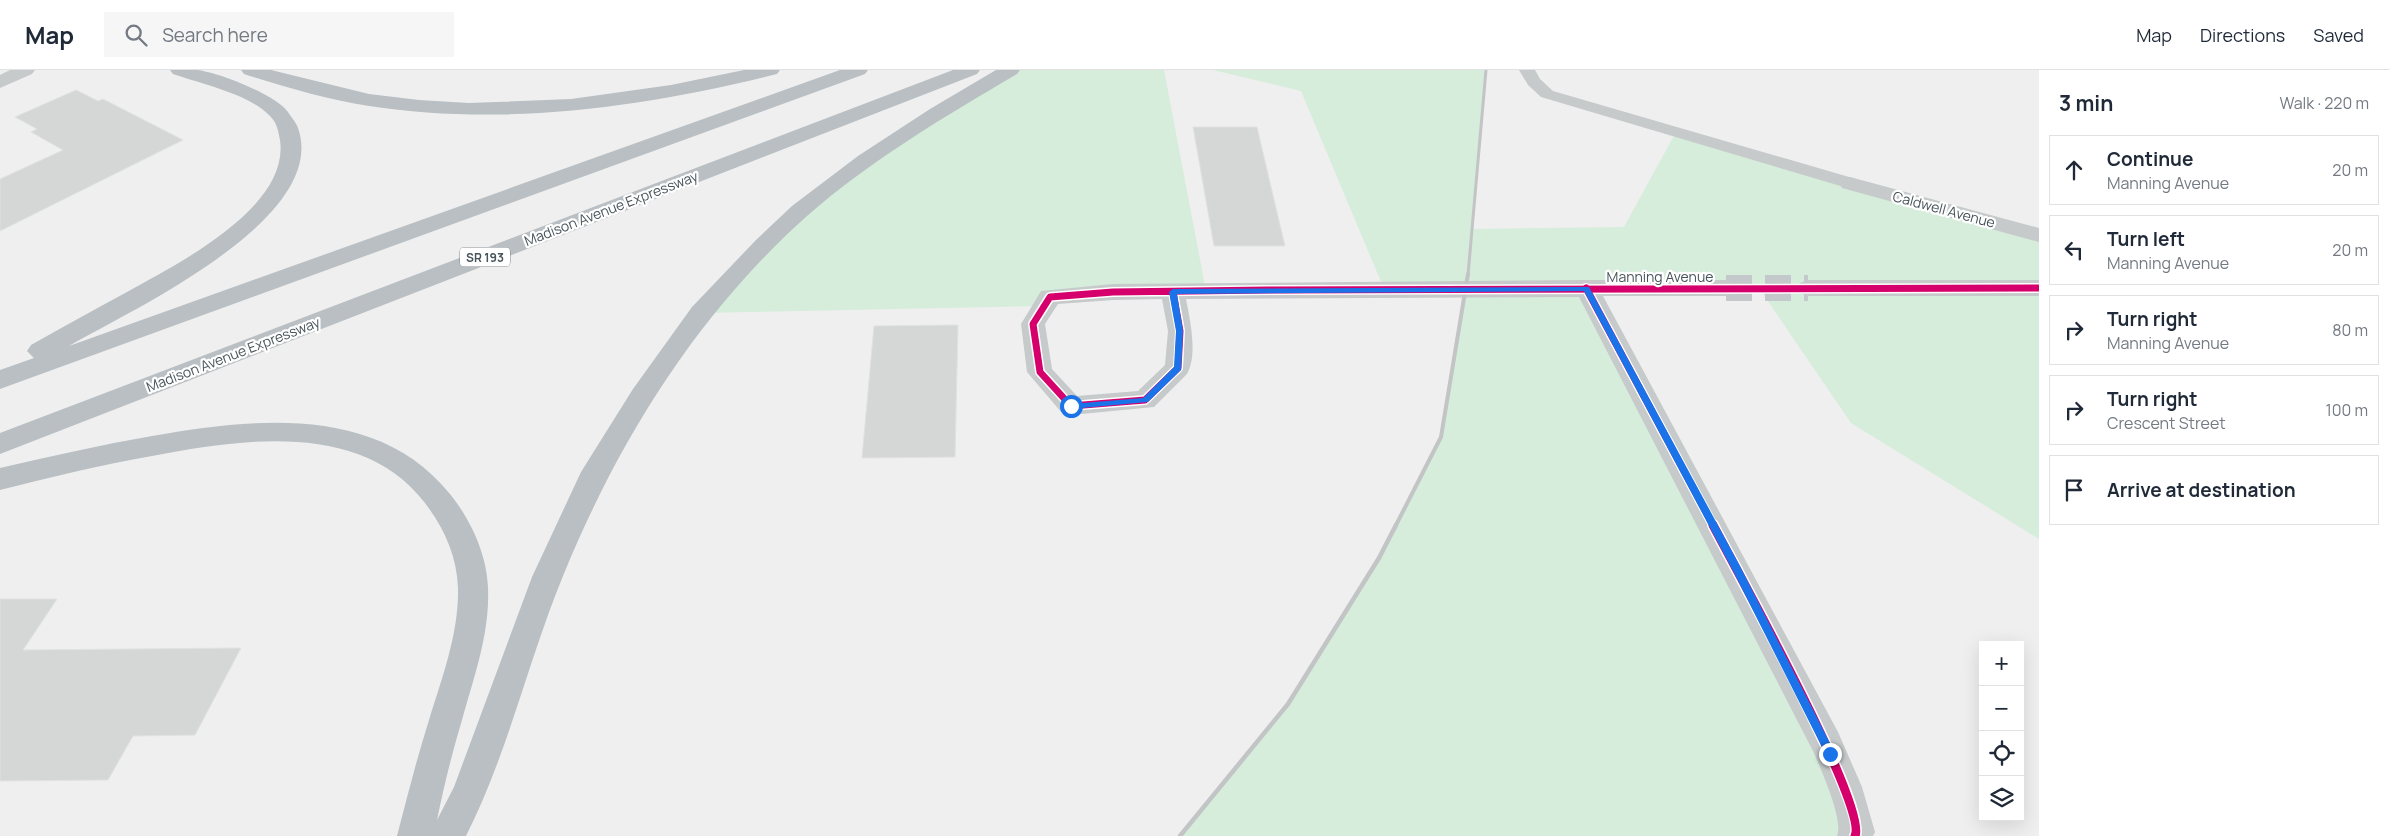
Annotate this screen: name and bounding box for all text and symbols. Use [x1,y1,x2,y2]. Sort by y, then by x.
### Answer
search box [104,12,454,57]
text: Map [25,18,74,51]
icon: search [122,21,150,49]
text: Search here [162,22,268,48]
text: Map [2136,23,2172,47]
text: Directions [2200,23,2285,47]
text: Saved [2313,23,2364,47]
text: 3 min [2059,89,2113,117]
text: Walk · 220 m [2279,92,2369,114]
text: Continue [2107,146,2193,172]
icon: ahead [2060,156,2088,184]
text: 20 m [2332,159,2368,181]
street label: Madison Avenue Expressway [521,166,701,250]
text: Manning Avenue [2107,172,2229,194]
street label: Caldwell Avenue [1891,186,1997,232]
text: Turn left [2107,226,2185,252]
icon: left [2060,236,2088,264]
text: 20 m [2332,239,2368,261]
road number: SR 193 [460,248,510,266]
text: Manning Avenue [2107,252,2229,274]
street label: Manning Avenue [1607,267,1713,286]
text: Turn right [2107,306,2197,332]
street label: Madison Avenue Expressway [143,312,323,396]
icon: right [2060,316,2088,344]
text: 80 m [2332,319,2368,341]
text: Manning Avenue [2107,332,2229,354]
text: Turn right [2107,386,2197,412]
route start [1060,395,1083,418]
icon: right [2060,396,2088,424]
text: 100 m [2325,399,2368,421]
text: Crescent Street [2107,412,2226,434]
icon: arrive [2060,476,2088,504]
text: Arrive at destination [2107,477,2296,503]
map controls [1979,641,2024,821]
button: + [1979,641,2024,686]
button: − [1979,686,2024,731]
button: locate [1979,731,2024,776]
route end [1819,743,1842,766]
button: layers [1979,776,2024,821]

